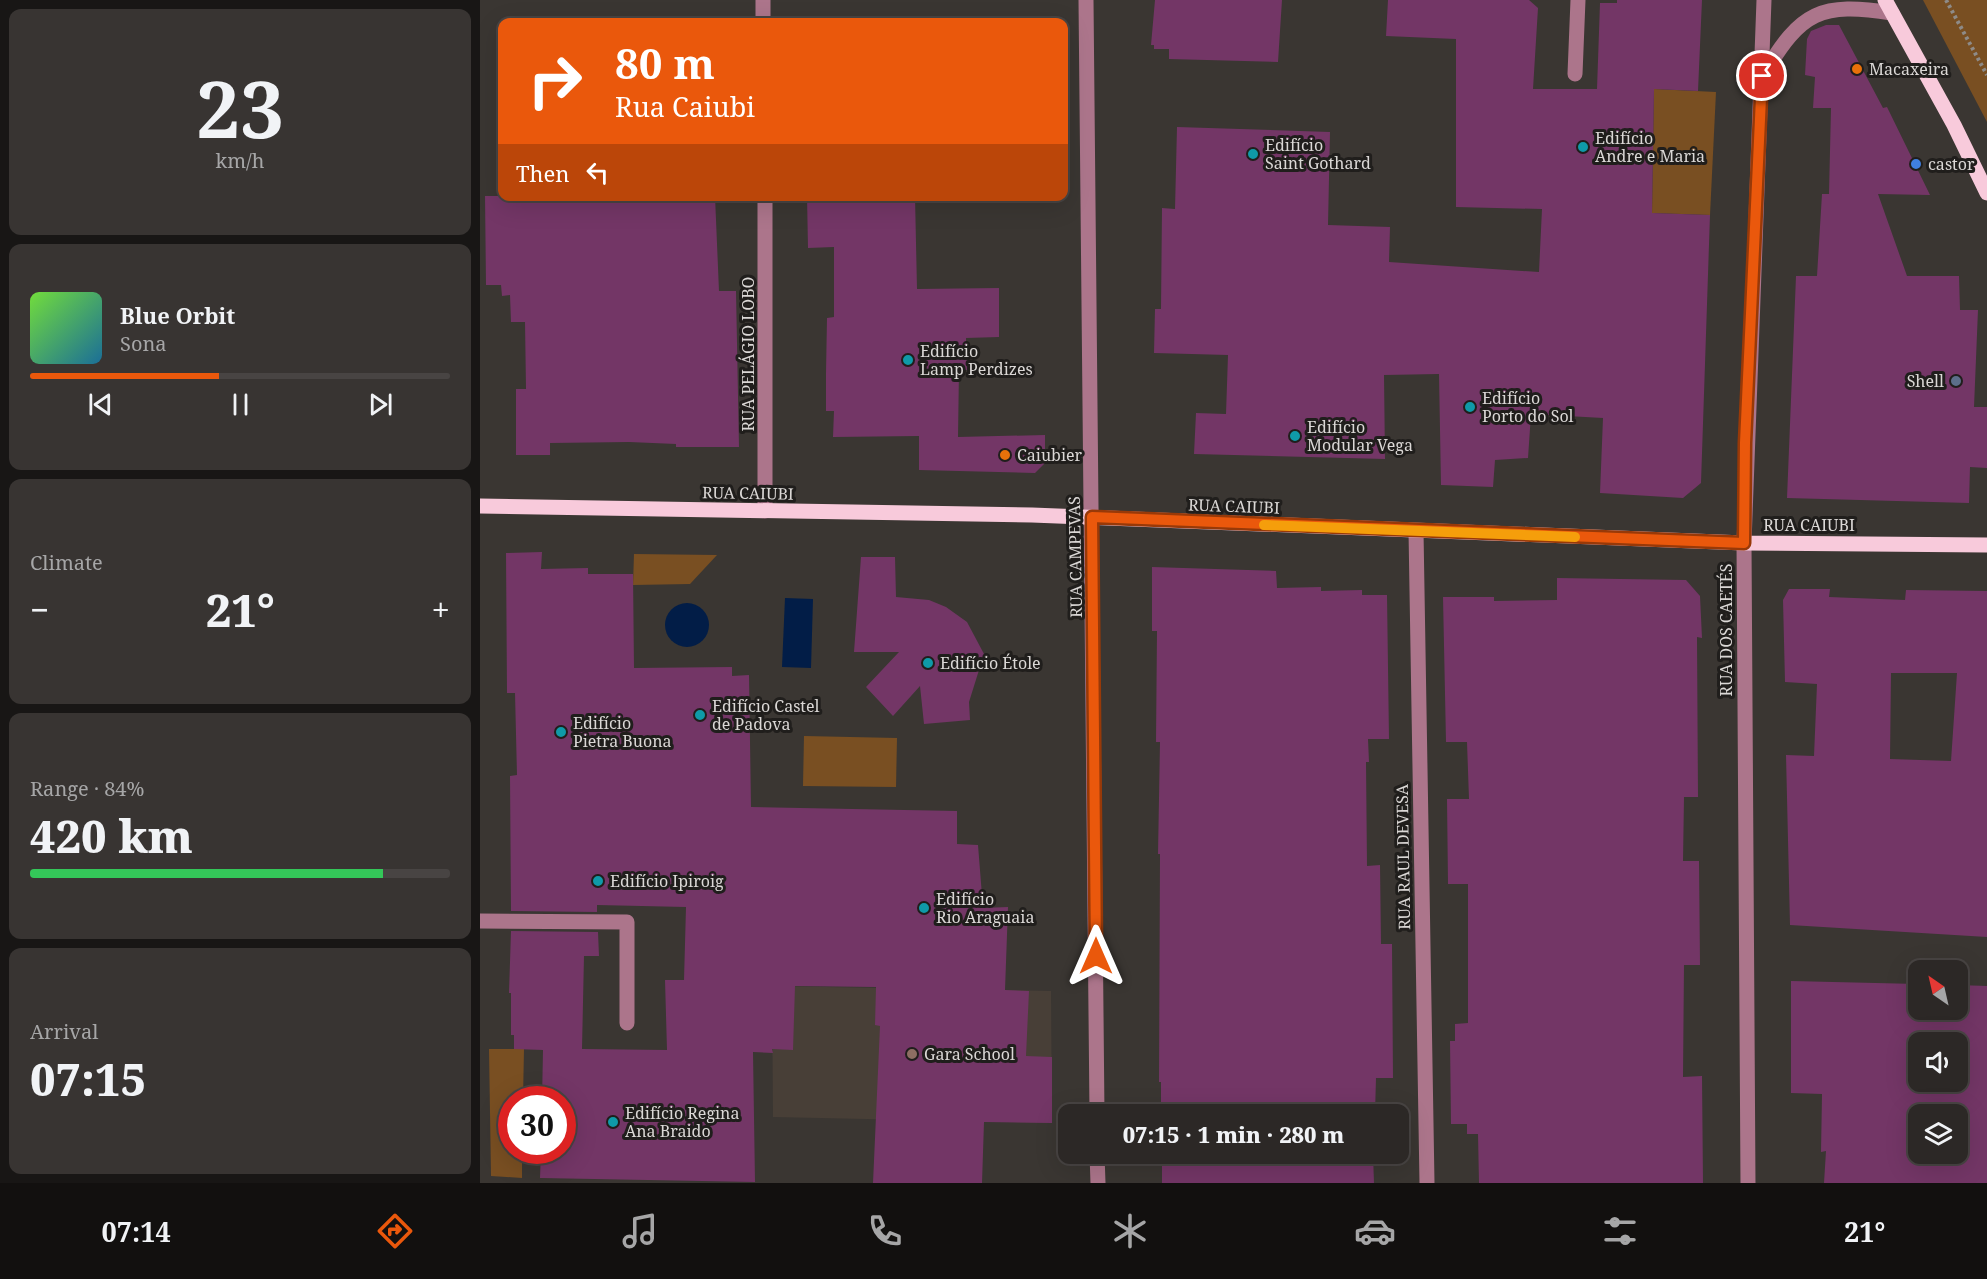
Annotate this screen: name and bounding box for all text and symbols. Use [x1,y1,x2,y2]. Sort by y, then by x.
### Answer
text: 80 m [615,34,715,91]
icon: right [516,42,594,120]
pin [1736,50,1787,101]
text: 23 [196,55,284,161]
place label: Macaxeira [1869,58,1949,80]
icon: arrive [1745,59,1778,92]
marker: Macaxeira [1850,62,1864,76]
text: Rua Caiubi [615,88,755,125]
place label: Edifício Andre e Maria [1595,127,1705,167]
place label: Edifício Saint Gothard [1265,134,1371,174]
marker: Edifício Andre e Maria [1576,140,1590,154]
text: km/h [215,147,265,174]
marker: Edifício Saint Gothard [1246,147,1260,161]
place label: castor [1928,153,1975,175]
icon: left [581,156,614,189]
marker: castor [1909,157,1923,171]
text: Then [516,158,569,188]
street label: RUA PELÁGIO LOBO [737,277,759,432]
text: Blue Orbit [120,300,235,330]
text: Sona [120,330,167,357]
place label: Edifício Lamp Perdizes [920,340,1033,380]
marker: Edifício Lamp Perdizes [901,353,915,367]
place label: Shell [1907,370,1944,392]
marker: Shell [1949,374,1963,388]
place label: Edifício Porto do Sol [1482,387,1574,427]
icon: previous [84,388,117,421]
icon: pause [224,388,257,421]
icon: next [364,388,397,421]
marker: Edifício Porto do Sol [1463,400,1477,414]
place label: Edifício Modular Vega [1307,416,1413,456]
marker: Edifício Modular Vega [1288,429,1302,443]
place label: Caiubier [1017,444,1083,466]
marker: Caiubier [998,448,1012,462]
street label: RUA CAIUBI [702,481,794,505]
street label: RUA CAIUBI [1188,493,1280,519]
street label: RUA CAMPEVAS [1063,496,1087,618]
street label: RUA CAIUBI [1763,514,1855,536]
text: Climate [30,549,103,576]
street label: RUA DOS CAETÉS [1715,564,1737,696]
text: 21° [206,579,275,640]
text: − [30,587,49,632]
text: + [432,587,450,632]
place label: Edifício Étole [940,652,1041,674]
marker: Edifício Étole [921,656,935,670]
place label: Edifício Castel de Padova [712,695,820,735]
marker: Edifício Castel de Padova [693,708,707,722]
place label: Edifício Pietra Buona [573,712,672,752]
marker: Edifício Pietra Buona [554,725,568,739]
text: Range · 84% [30,775,144,802]
street label: RUA RAUL DEVESA [1391,783,1415,930]
text: 420 km [30,805,193,866]
place label: Edifício Ipiroig [610,870,724,892]
marker: Edifício Ipiroig [591,874,605,888]
place label: Edifício Rio Araguaia [936,888,1034,928]
marker: Edifício Rio Araguaia [917,901,931,915]
position arrow [1064,924,1128,988]
north arrow [1908,960,1968,1020]
map controls [1908,960,1968,1164]
text: Arrival [30,1018,98,1045]
button: sound [1908,1032,1968,1092]
place label: Gara School [924,1043,1015,1065]
marker: Gara School [905,1047,919,1061]
text: 07:15 [30,1048,146,1109]
speed limit sign: 30 [498,1086,576,1164]
place label: Edifício Regina Ana Braido [625,1102,739,1142]
button: layers [1908,1104,1968,1164]
marker: Edifício Regina Ana Braido [606,1115,620,1129]
text: 07:15 · 1 min · 280 m [1123,1119,1344,1149]
icon: directions [374,1210,416,1252]
icon: music [619,1210,661,1252]
icon: phone [864,1210,906,1252]
icon: climate [1109,1210,1151,1252]
icon: car [1354,1210,1396,1252]
icon: filters [1599,1210,1641,1252]
text: 07:14 [102,1213,171,1250]
text: 21° [1844,1213,1885,1250]

